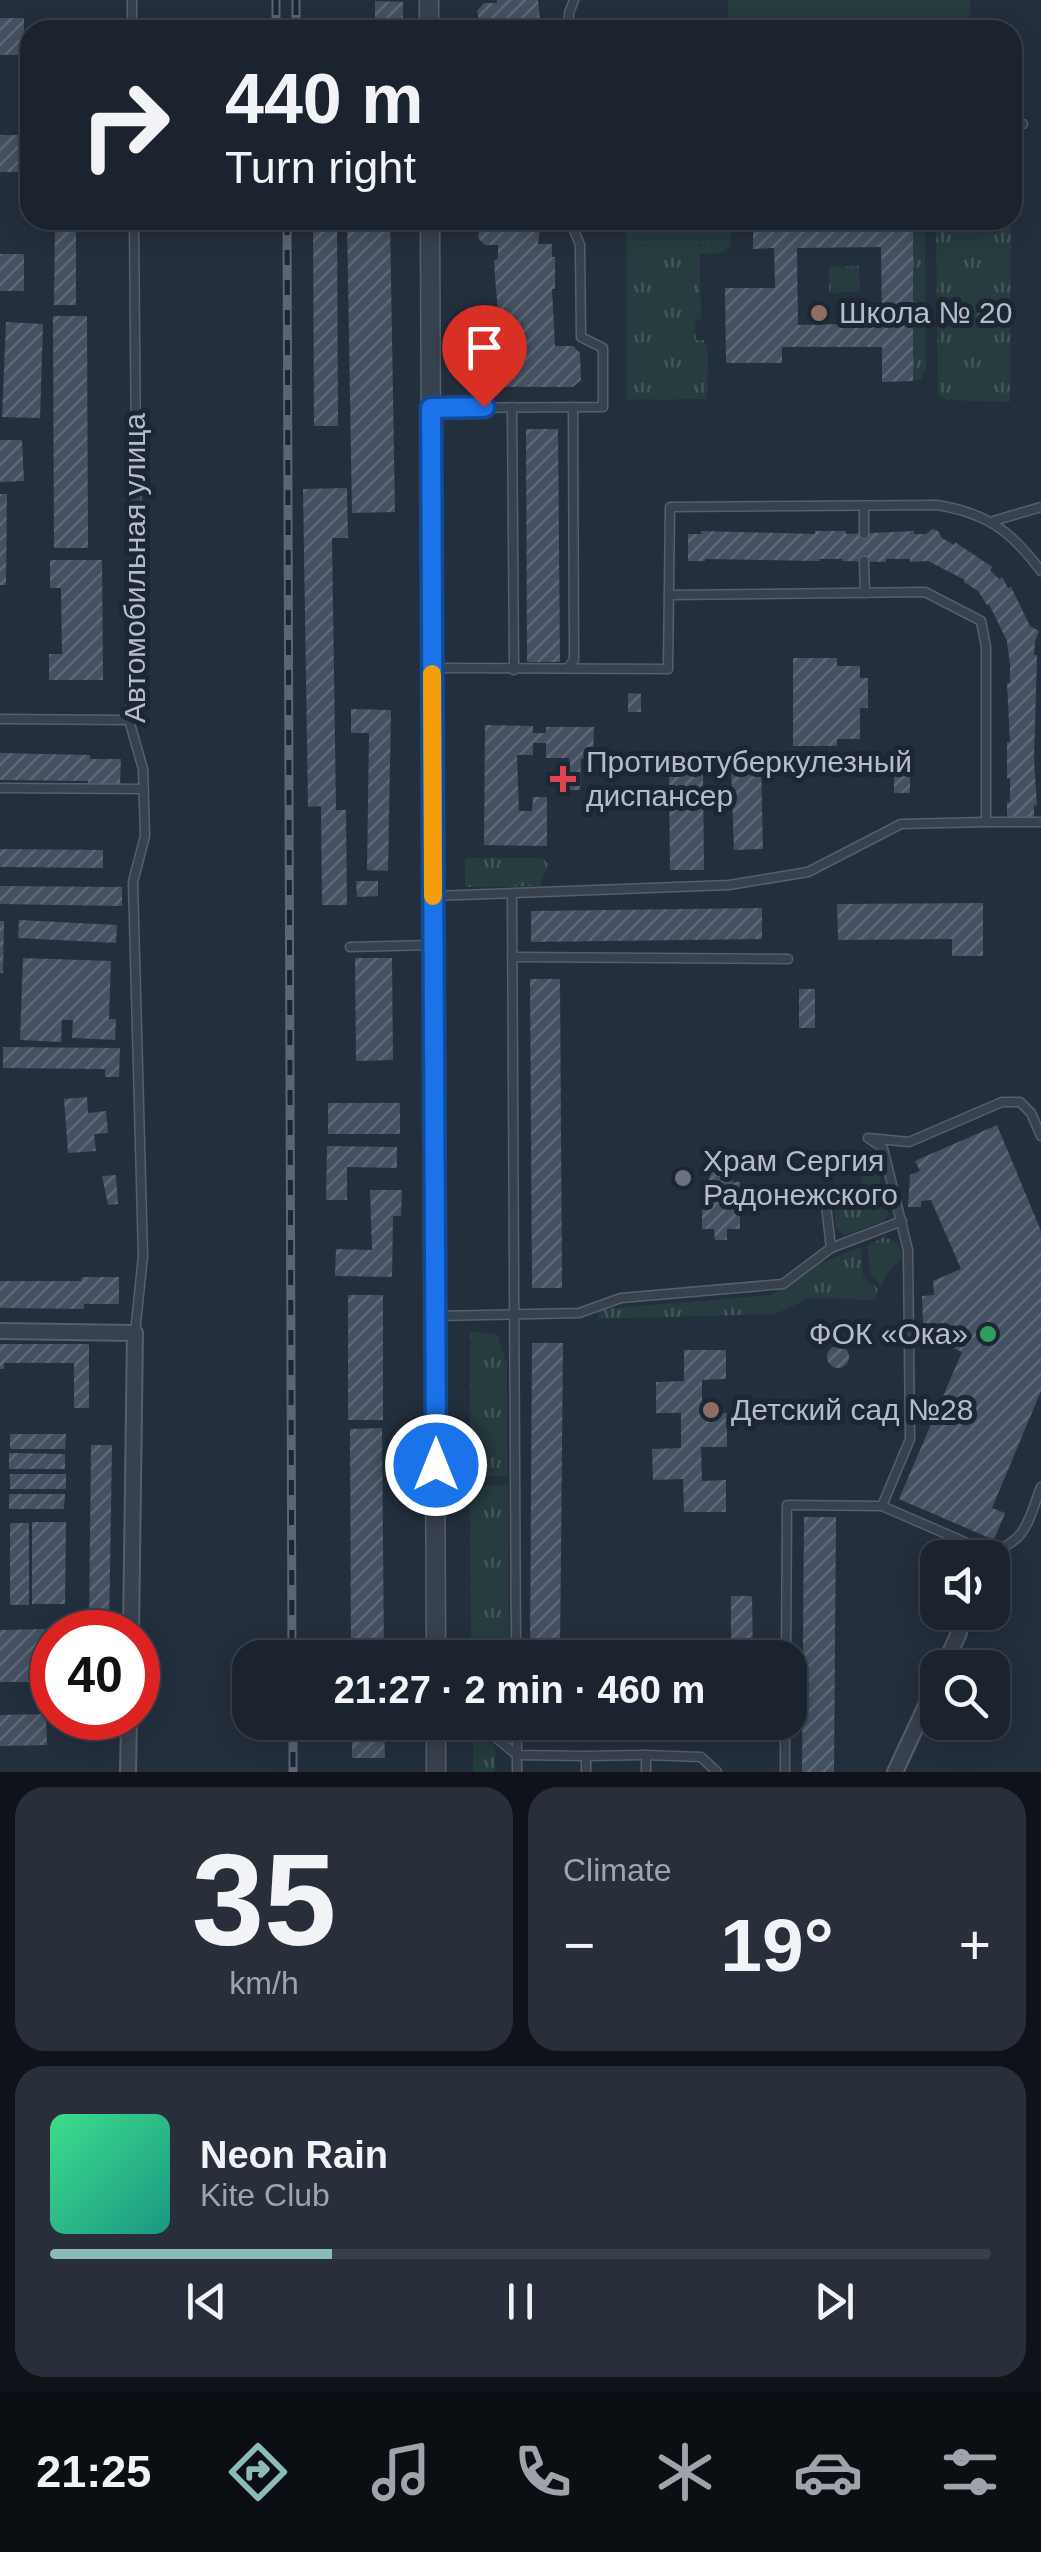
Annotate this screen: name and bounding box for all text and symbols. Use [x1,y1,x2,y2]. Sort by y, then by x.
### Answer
icon: right [60,60,190,190]
text: 440 m [225,60,423,138]
text: Turn right [225,142,416,193]
place label: Школа № 20 [839,296,1012,329]
marker: Школа № 20 [808,302,830,324]
pin [442,305,527,408]
icon: arrive [457,320,512,375]
street label: Автомобильная улица [118,413,151,723]
place label: Противотуберкулезный диспансер [586,745,912,812]
marker: Противотуберкулезный диспансер [550,766,576,792]
place label: Храм Сергия Радонежского [703,1144,898,1211]
marker: Храм Сергия Радонежского [672,1167,694,1189]
place label: ФОК «Ока» [809,1317,968,1350]
marker: ФОК «Ока» [977,1323,999,1345]
place label: Детский сад №28 [731,1393,973,1426]
marker: Детский сад №28 [700,1399,722,1421]
position arrow [384,1413,488,1517]
map controls [920,1540,1010,1740]
button: sound [920,1540,1010,1630]
speed limit sign: 40 [30,1610,160,1740]
button: search [920,1650,1010,1740]
text: 21:27 · 2 min · 460 m [334,1669,705,1711]
text: 35 [192,1827,336,1973]
text: Climate [563,1852,671,1888]
text: 19° [720,1903,834,1987]
text: − [563,1914,595,1976]
text: + [959,1914,991,1976]
text: km/h [229,1965,299,2001]
text: Neon Rain [200,2134,388,2176]
text: Kite Club [200,2177,330,2213]
icon: previous [179,2274,234,2329]
icon: pause [493,2274,548,2329]
icon: next [807,2274,862,2329]
icon: directions [223,2437,293,2507]
icon: music [366,2437,436,2507]
icon: phone [508,2437,578,2507]
icon: climate [650,2437,720,2507]
icon: car [793,2437,863,2507]
icon: filters [935,2437,1005,2507]
text: 21:25 [36,2446,151,2497]

